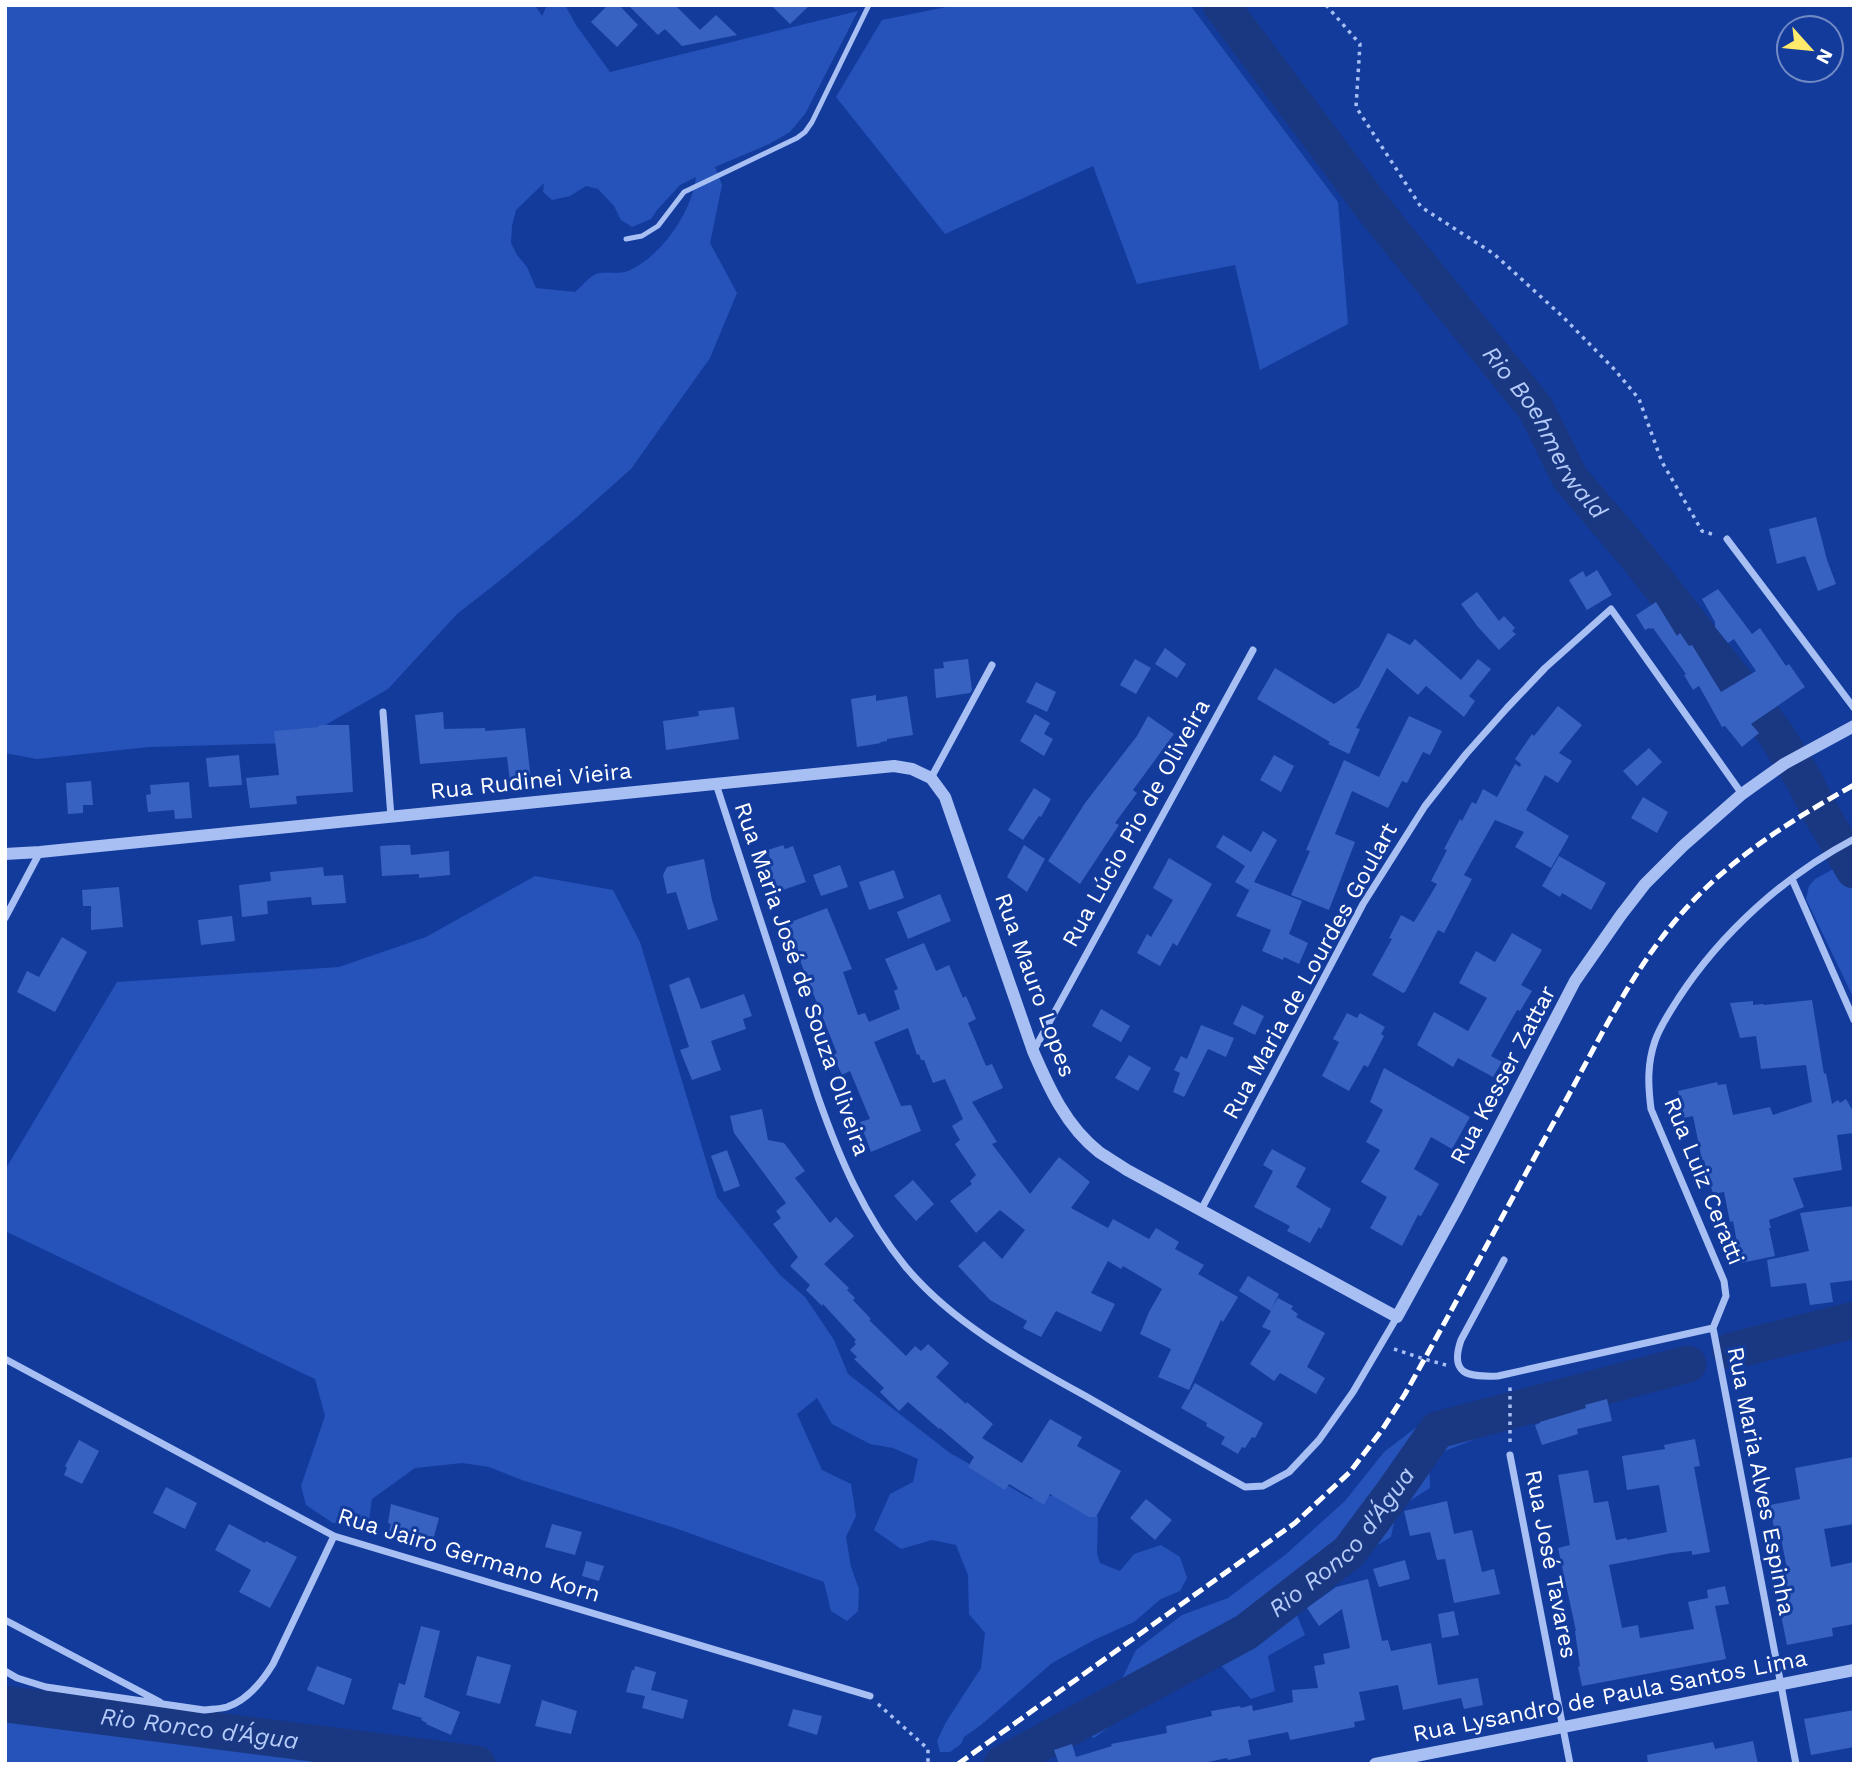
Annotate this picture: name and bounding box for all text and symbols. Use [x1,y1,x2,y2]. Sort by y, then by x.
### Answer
north arrow [1775,14,1845,84]
text: N [1811,45,1838,68]
water label: Rio Boehmerwald [1477,341,1613,525]
street label: Rua Lúcio Pio de Oliveira [1057,694,1215,952]
street label: Rua Rudinei Vieira [429,757,633,805]
street label: Rua Maria José de Souza Oliveira [729,799,875,1159]
street label: Rua Maria de Lourdes Goulart [1217,818,1403,1124]
street label: Rua Mauro Lopes [989,889,1081,1081]
street label: Rua Kesser Zattar [1445,981,1561,1169]
street label: Rua Luiz Ceratti [1658,1093,1750,1269]
street label: Rua Maria Alves Espinha [1722,1345,1800,1617]
water label: Rio Ronco d'Água [1263,1462,1421,1623]
street label: Rua José Tavares [1519,1467,1583,1661]
street label: Rua Jairo Germano Korn [334,1502,604,1608]
street label: Rua Lysandro de Paula Santos Lima [1410,1644,1810,1748]
water label: Rio Ronco d'Água [99,1702,300,1755]

